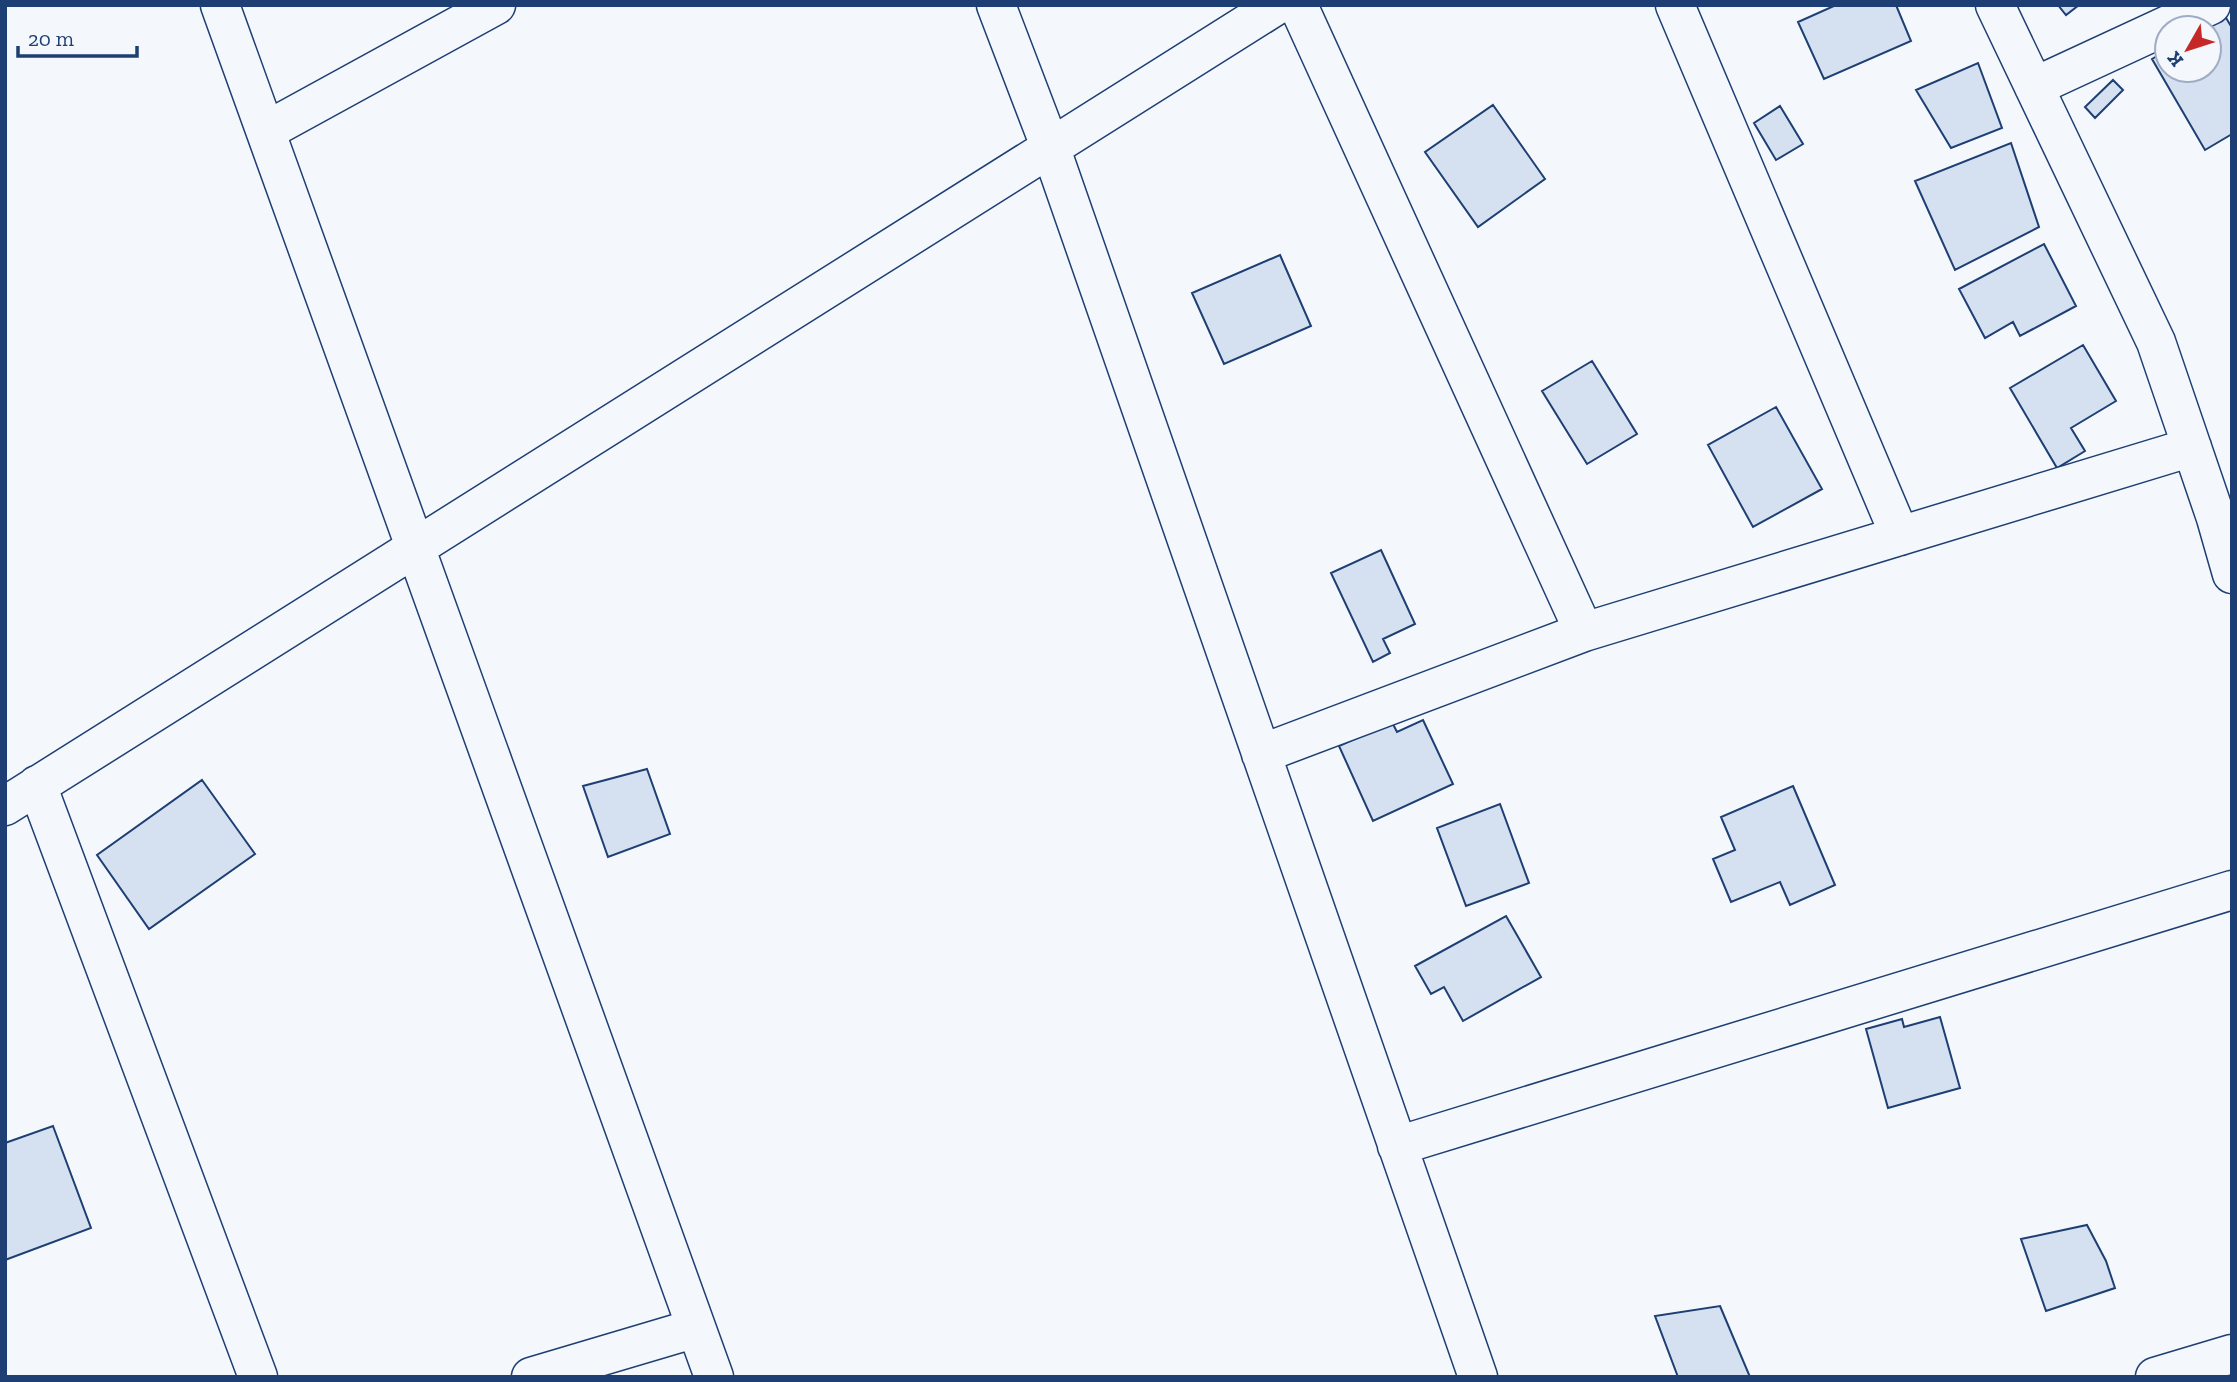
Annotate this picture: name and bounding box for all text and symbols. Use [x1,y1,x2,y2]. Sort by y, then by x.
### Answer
scale bar [18,14,136,58]
north arrow [2153,14,2223,84]
text: 20 m [28,26,74,51]
text: K [2162,47,2188,72]

